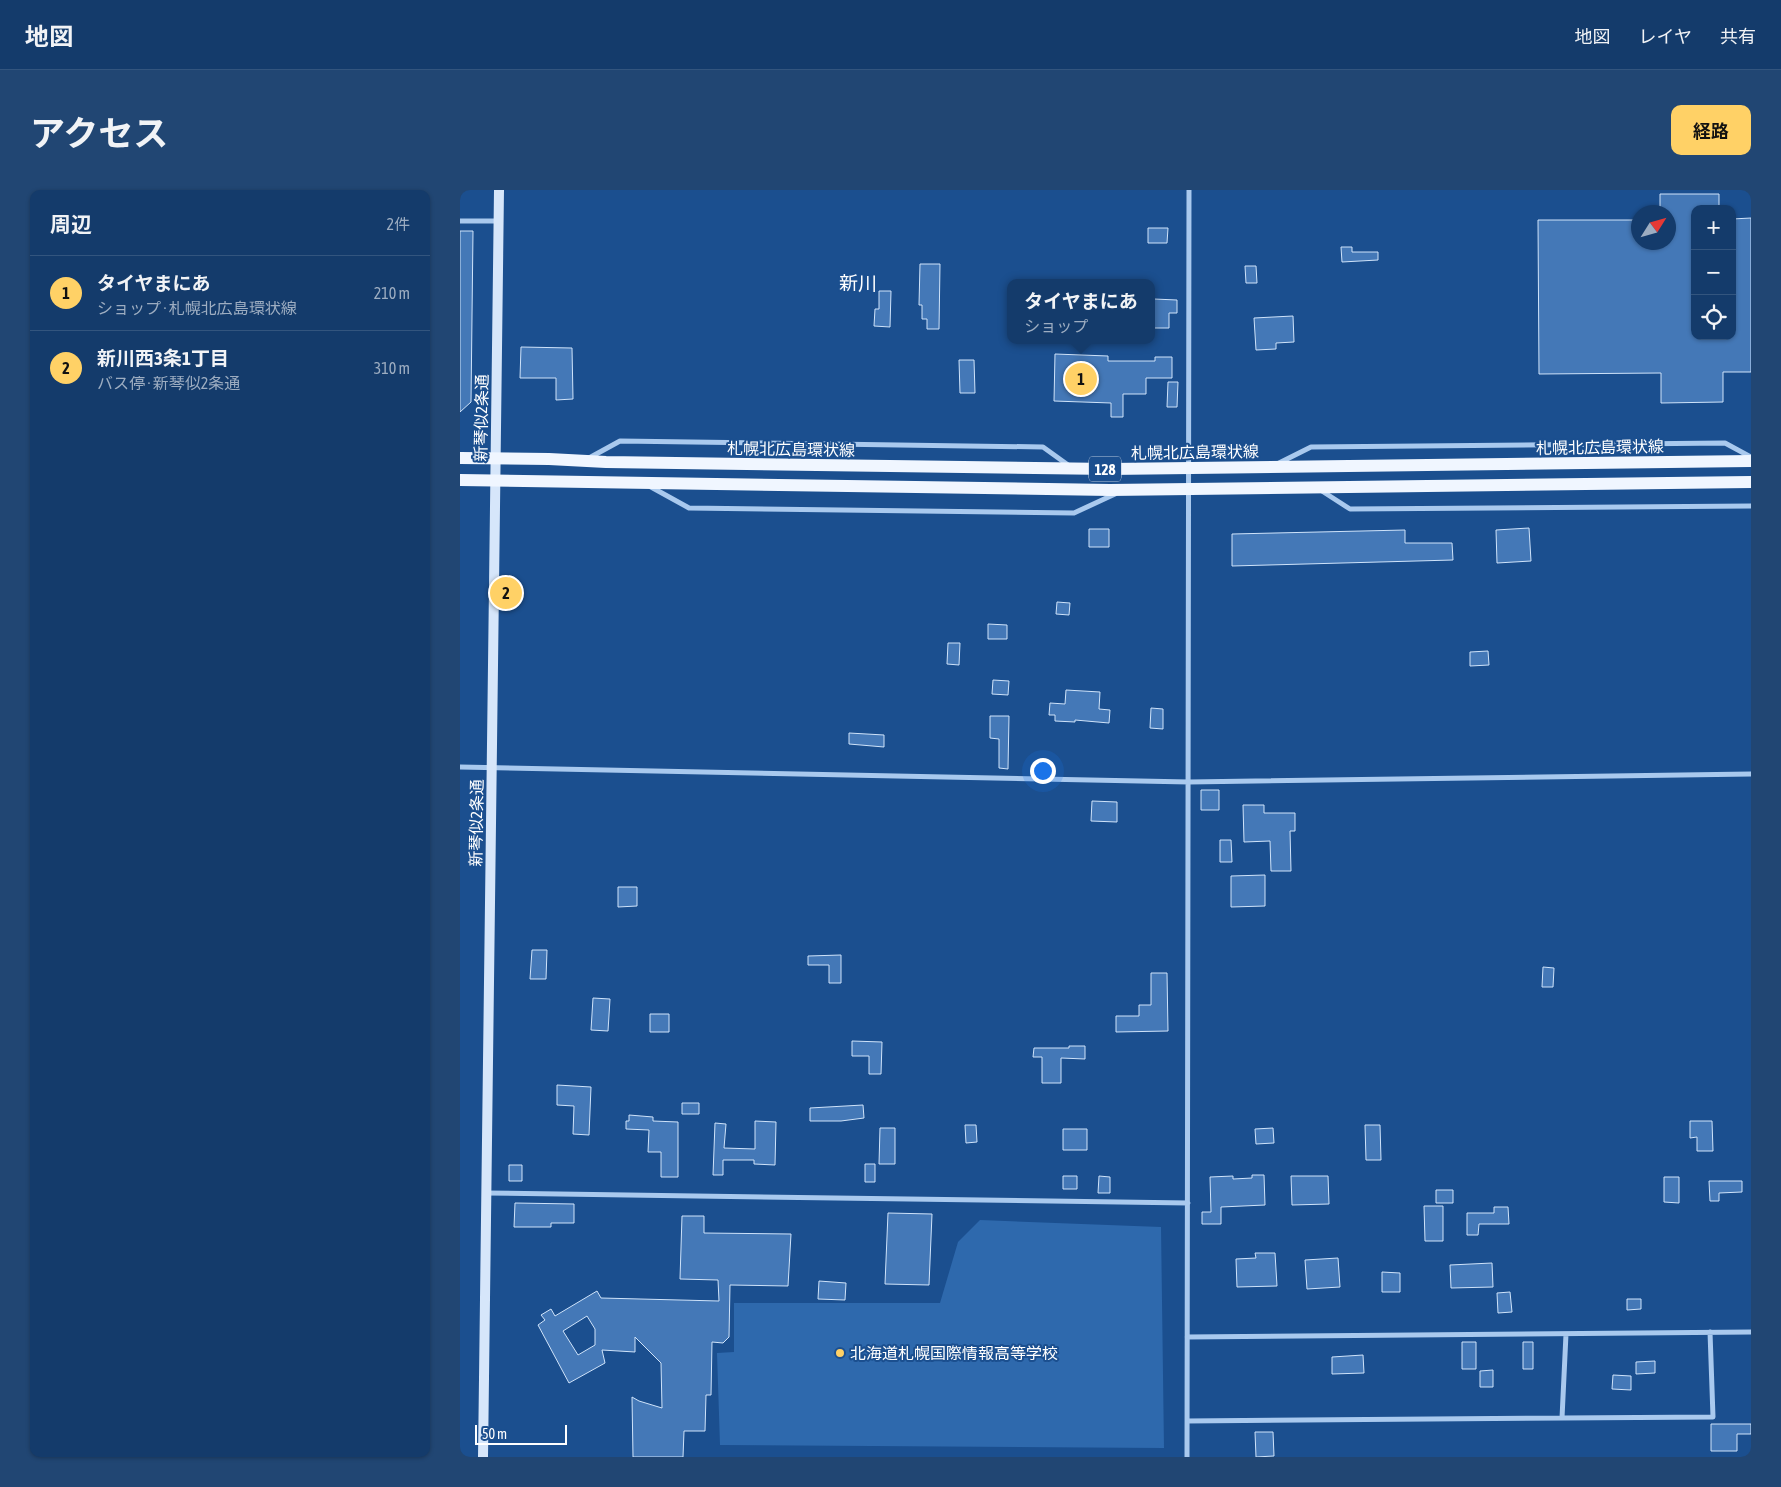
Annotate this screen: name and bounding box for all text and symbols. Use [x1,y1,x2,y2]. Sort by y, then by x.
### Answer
text: 地図 [25,23,73,50]
text: 地図 [1575,26,1611,47]
text: レイヤ [1639,26,1692,47]
text: 共有 [1720,26,1756,47]
button: 経路 [1671,105,1751,155]
text: アクセス [30,113,168,153]
north arrow [1631,205,1676,250]
map controls [1691,205,1736,340]
button: + [1691,205,1736,250]
text: 周辺 [50,212,92,236]
text: 2件 [386,215,410,233]
button: − [1691,250,1736,295]
text: タイヤまにあ [97,272,210,294]
district label: 新川 [839,272,877,294]
popup [1007,279,1155,344]
text: 1 [62,284,70,302]
text: 210 m [374,284,410,302]
text: タイヤまにあ [1024,290,1138,312]
button: locate [1691,295,1736,340]
text: ショップ · 札幌北広島環状線 [97,299,297,317]
text: ショップ [1024,317,1088,335]
text: 新川西3条1丁目 [97,347,229,369]
text: 2 [62,359,70,377]
text: 310 m [374,359,410,377]
pin: 1 [1065,360,1097,398]
text: バス停 · 新琴似2条通 [97,374,240,392]
street label: 新琴似2条通 [471,374,491,462]
street label: 札幌北広島環状線 [1536,437,1664,457]
street label: 札幌北広島環状線 [727,439,855,459]
street label: 札幌北広島環状線 [1131,442,1259,462]
road number: 128 [1089,456,1121,482]
pin: 2 [490,574,522,612]
your location [1030,758,1056,784]
street label: 新琴似2条通 [466,779,486,867]
place label: 北海道札幌国際情報高等学校 [850,1344,1058,1362]
marker: 北海道札幌国際情報高等学校 [834,1347,846,1359]
scale bar [475,1422,568,1445]
text: 50 m [482,1426,507,1442]

